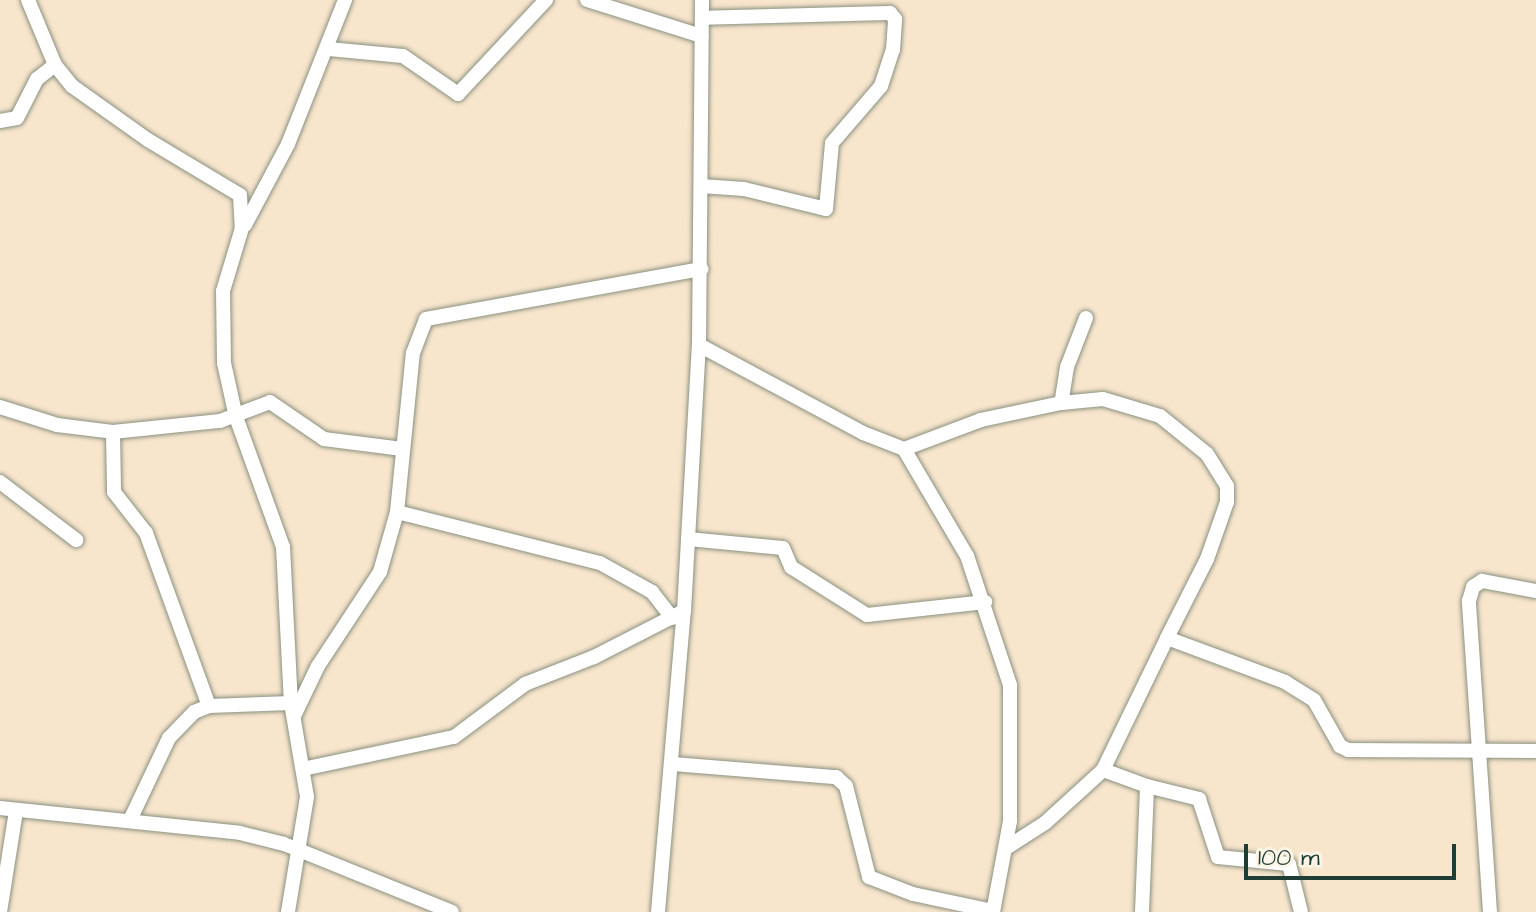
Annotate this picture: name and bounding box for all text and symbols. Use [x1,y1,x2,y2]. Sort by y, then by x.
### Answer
scale bar [1248,828,1460,878]
text: 100 m [1258,841,1320,875]

